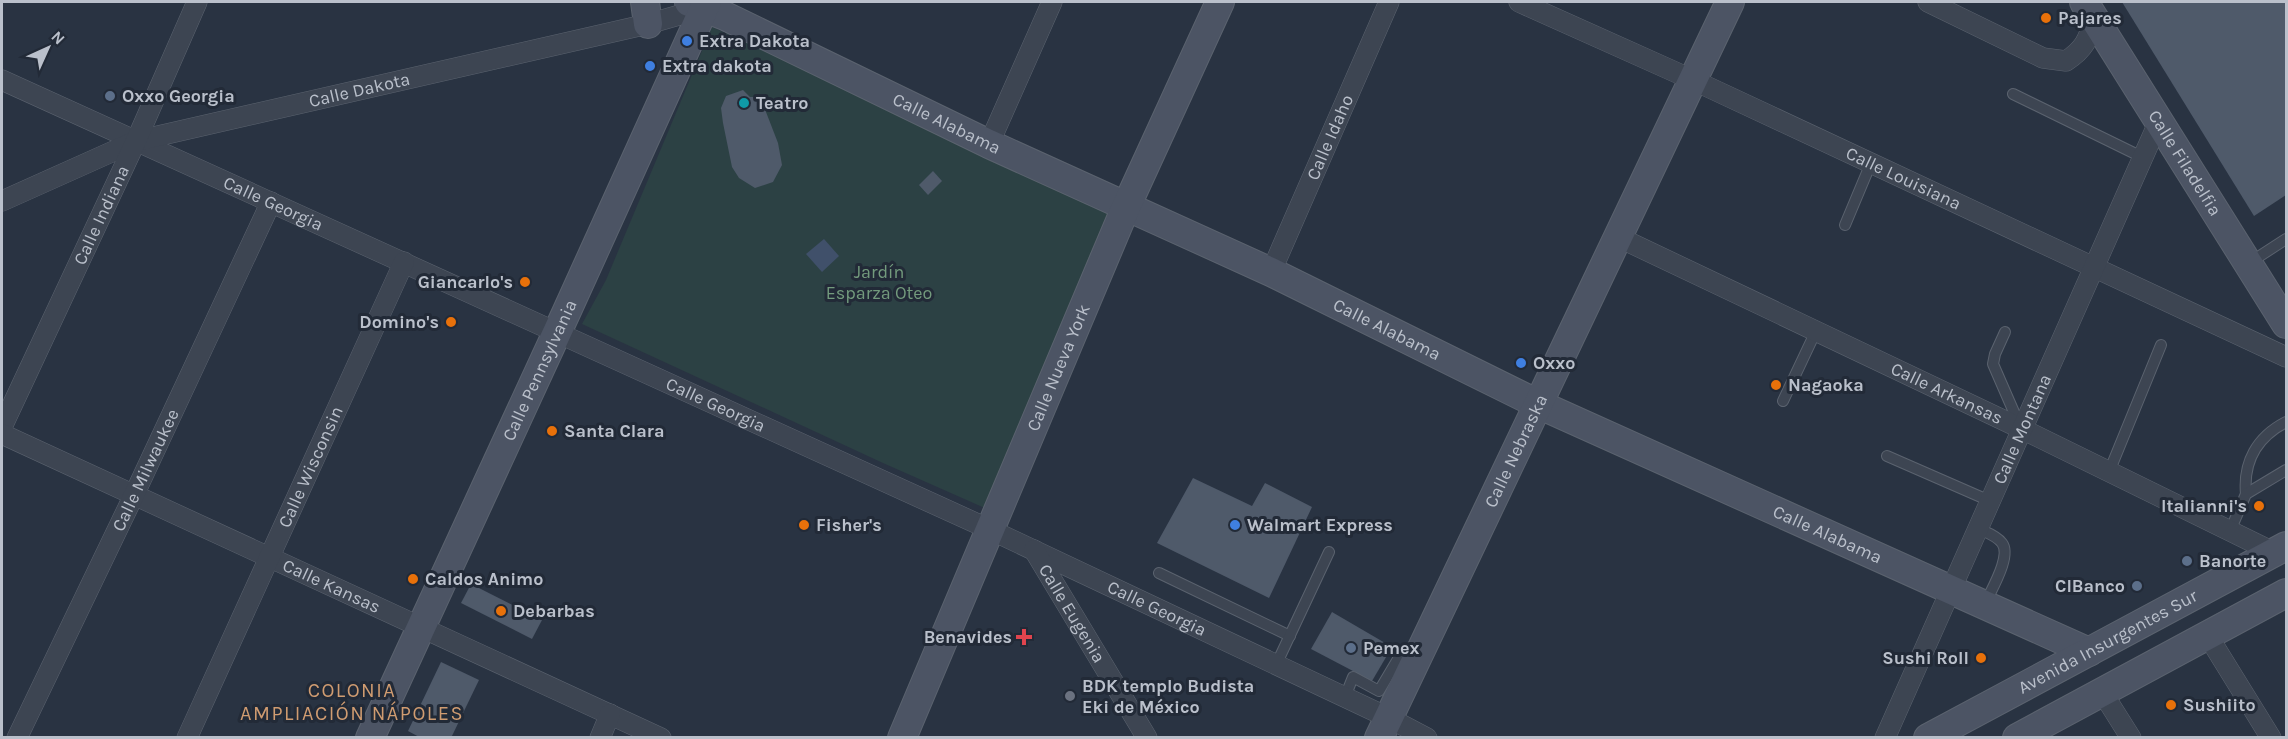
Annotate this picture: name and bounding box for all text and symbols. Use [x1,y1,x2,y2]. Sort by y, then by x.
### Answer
place label: Pajares [2058,7,2122,29]
marker: Pajares [2039,11,2053,25]
north arrow [18,18,78,78]
text: N [47,27,69,49]
place label: Extra Dakota [699,30,810,52]
marker: Extra Dakota [680,34,694,48]
place label: Extra dakota [662,55,772,77]
marker: Extra dakota [643,59,657,73]
street label: Calle Dakota [307,68,412,112]
place label: Oxxo Georgia [122,85,235,107]
street label: Calle Alabama [889,88,1004,159]
marker: Oxxo Georgia [103,89,117,103]
street label: Calle Idaho [1302,91,1358,183]
place label: Teatro [756,92,809,114]
marker: Teatro [737,96,751,110]
street label: Calle Filadelfia [2144,106,2226,220]
street label: Calle Louisiana [1842,142,1965,215]
street label: Calle Indiana [69,162,134,268]
street label: Calle Georgia [220,171,326,236]
park label: Jardín Esparza Oteo [826,261,932,304]
place label: Giancarlo's [418,271,513,293]
marker: Giancarlo's [518,275,532,289]
street label: Calle Alabama [1329,293,1444,365]
street label: Calle Pennsylvania [498,296,582,444]
street label: Calle Nueva York [1022,301,1095,434]
place label: Domino's [359,311,439,333]
marker: Domino's [444,315,458,329]
place label: Oxxo [1533,352,1575,374]
marker: Oxxo [1514,356,1528,370]
street label: Calle Arkansas [1887,357,2006,429]
street label: Calle Montana [1988,371,2056,488]
street label: Calle Georgia [662,373,769,437]
place label: Nagaoka [1788,374,1864,396]
marker: Nagaoka [1769,378,1783,392]
street label: Calle Nebraska [1480,391,1552,511]
street label: Calle Wisconsin [273,403,348,531]
street label: Calle Milwaukee [107,405,184,535]
place label: Santa Clara [564,420,664,442]
marker: Santa Clara [545,424,559,438]
place label: Italianni's [2161,495,2247,517]
marker: Italianni's [2252,499,2266,513]
street label: Calle Alabama [1769,500,1885,568]
place label: Fisher's [816,514,882,536]
place label: Walmart Express [1247,514,1393,536]
marker: Fisher's [797,518,811,532]
marker: Walmart Express [1228,518,1242,532]
place label: Banorte [2199,550,2266,572]
street label: Calle Kansas [279,554,384,618]
marker: Banorte [2180,554,2194,568]
street label: Calle Eugenia [1034,560,1110,667]
place label: Caldos Animo [425,568,543,590]
marker: Caldos Animo [406,572,420,586]
place label: CIBanco [2055,575,2125,597]
street label: Calle Georgia [1104,576,1210,641]
marker: CIBanco [2130,579,2144,593]
street label: Avenida Insurgentes Sur [2014,584,2202,699]
place label: Debarbas [513,600,595,622]
marker: Debarbas [494,604,508,618]
place label: Benavides [924,626,1012,648]
marker: Benavides [1017,630,1031,644]
place label: Pemex [1363,637,1420,659]
marker: Pemex [1344,641,1358,655]
place label: Sushi Roll [1882,647,1969,669]
marker: Sushi Roll [1974,651,1988,665]
place label: BDK templo Budista Eki de México [1082,675,1254,718]
district label: COLONIA AMPLIACIÓN NÁPOLES [240,679,464,725]
marker: BDK templo Budista Eki de México [1063,689,1077,703]
place label: Sushiito [2183,694,2256,716]
marker: Sushiito [2164,698,2178,712]

